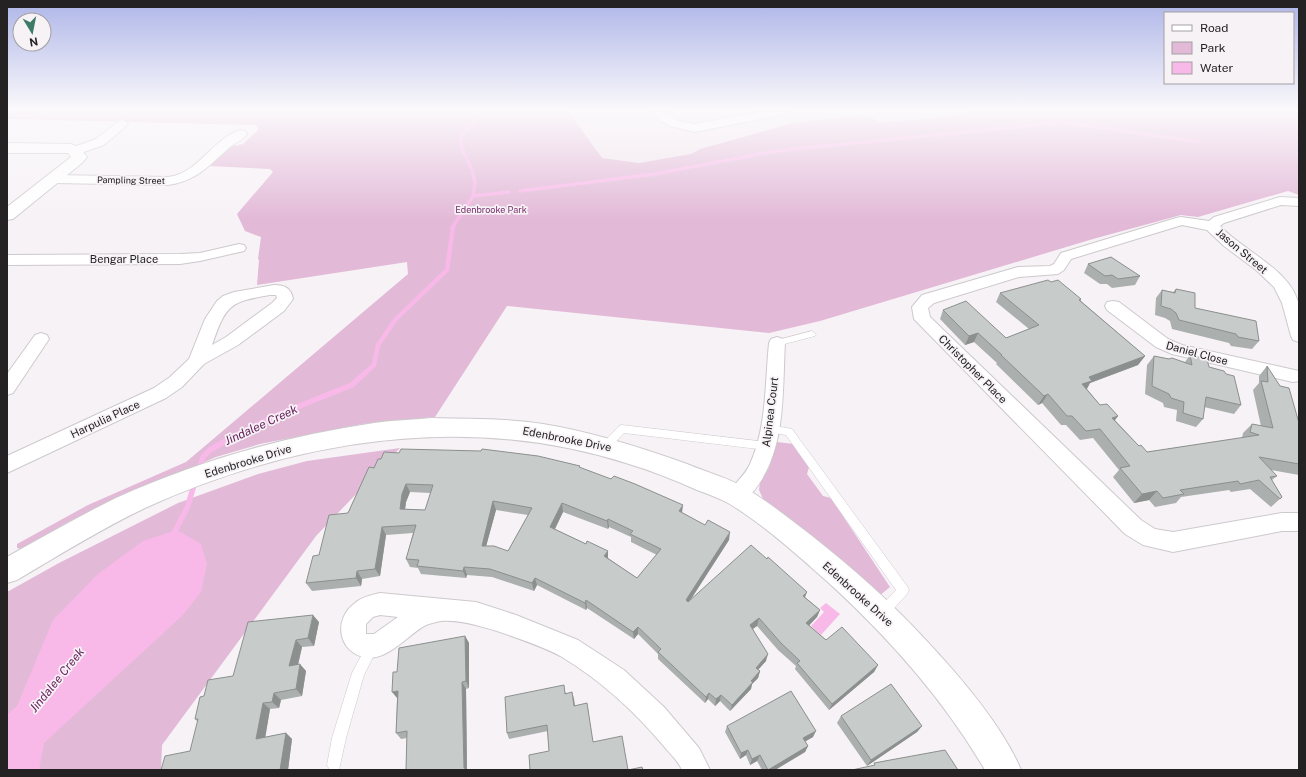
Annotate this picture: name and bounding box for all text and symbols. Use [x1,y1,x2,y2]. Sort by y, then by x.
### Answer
north arrow [12,12,52,52]
legend [1164,12,1294,84]
text: Road [1200,21,1228,35]
text: N [28,35,39,49]
text: Park [1200,41,1226,55]
text: Water [1200,61,1234,75]
street label: Pampling Street [97,174,166,186]
park label: Edenbrooke Park [455,204,527,215]
street label: Jason Street [1214,226,1270,276]
street label: Bengar Place [90,253,158,265]
street label: Christopher Place [936,332,1010,406]
street label: Daniel Close [1165,339,1229,367]
street label: Alpinea Court [760,376,780,448]
street label: Harpulia Place [68,398,142,440]
water label: Jindalee Creek [222,402,300,448]
street label: Edenbrooke Drive [522,425,612,453]
street label: Edenbrooke Drive [203,442,293,480]
street label: Edenbrooke Drive [820,559,896,629]
water label: Jindalee Creek [27,645,88,715]

